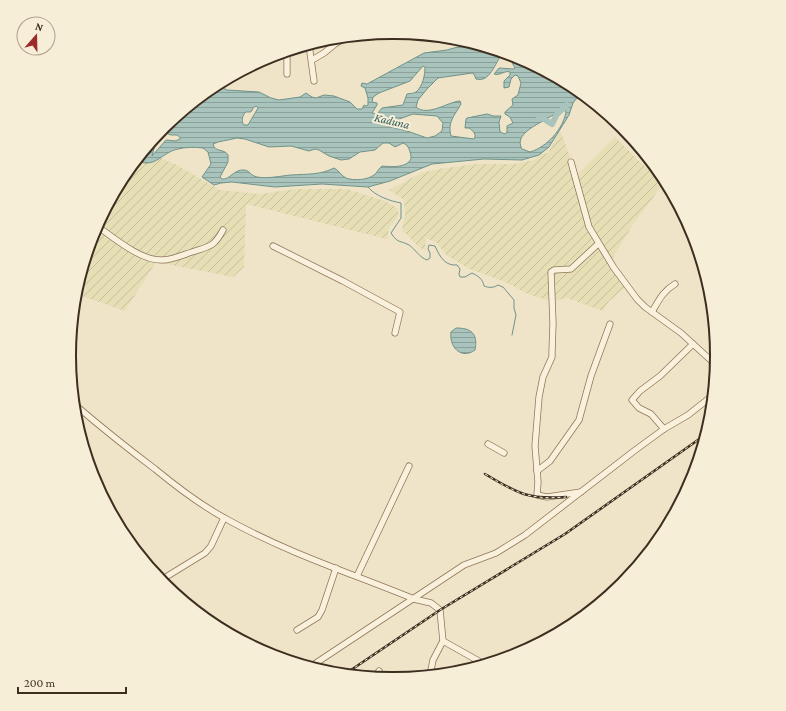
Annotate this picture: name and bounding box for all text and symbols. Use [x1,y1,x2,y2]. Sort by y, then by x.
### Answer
north arrow [16,16,56,56]
text: N [34,20,45,34]
water label: Kaduna [373,110,411,132]
scale bar [18,669,126,695]
text: 200 m [24,676,56,690]

